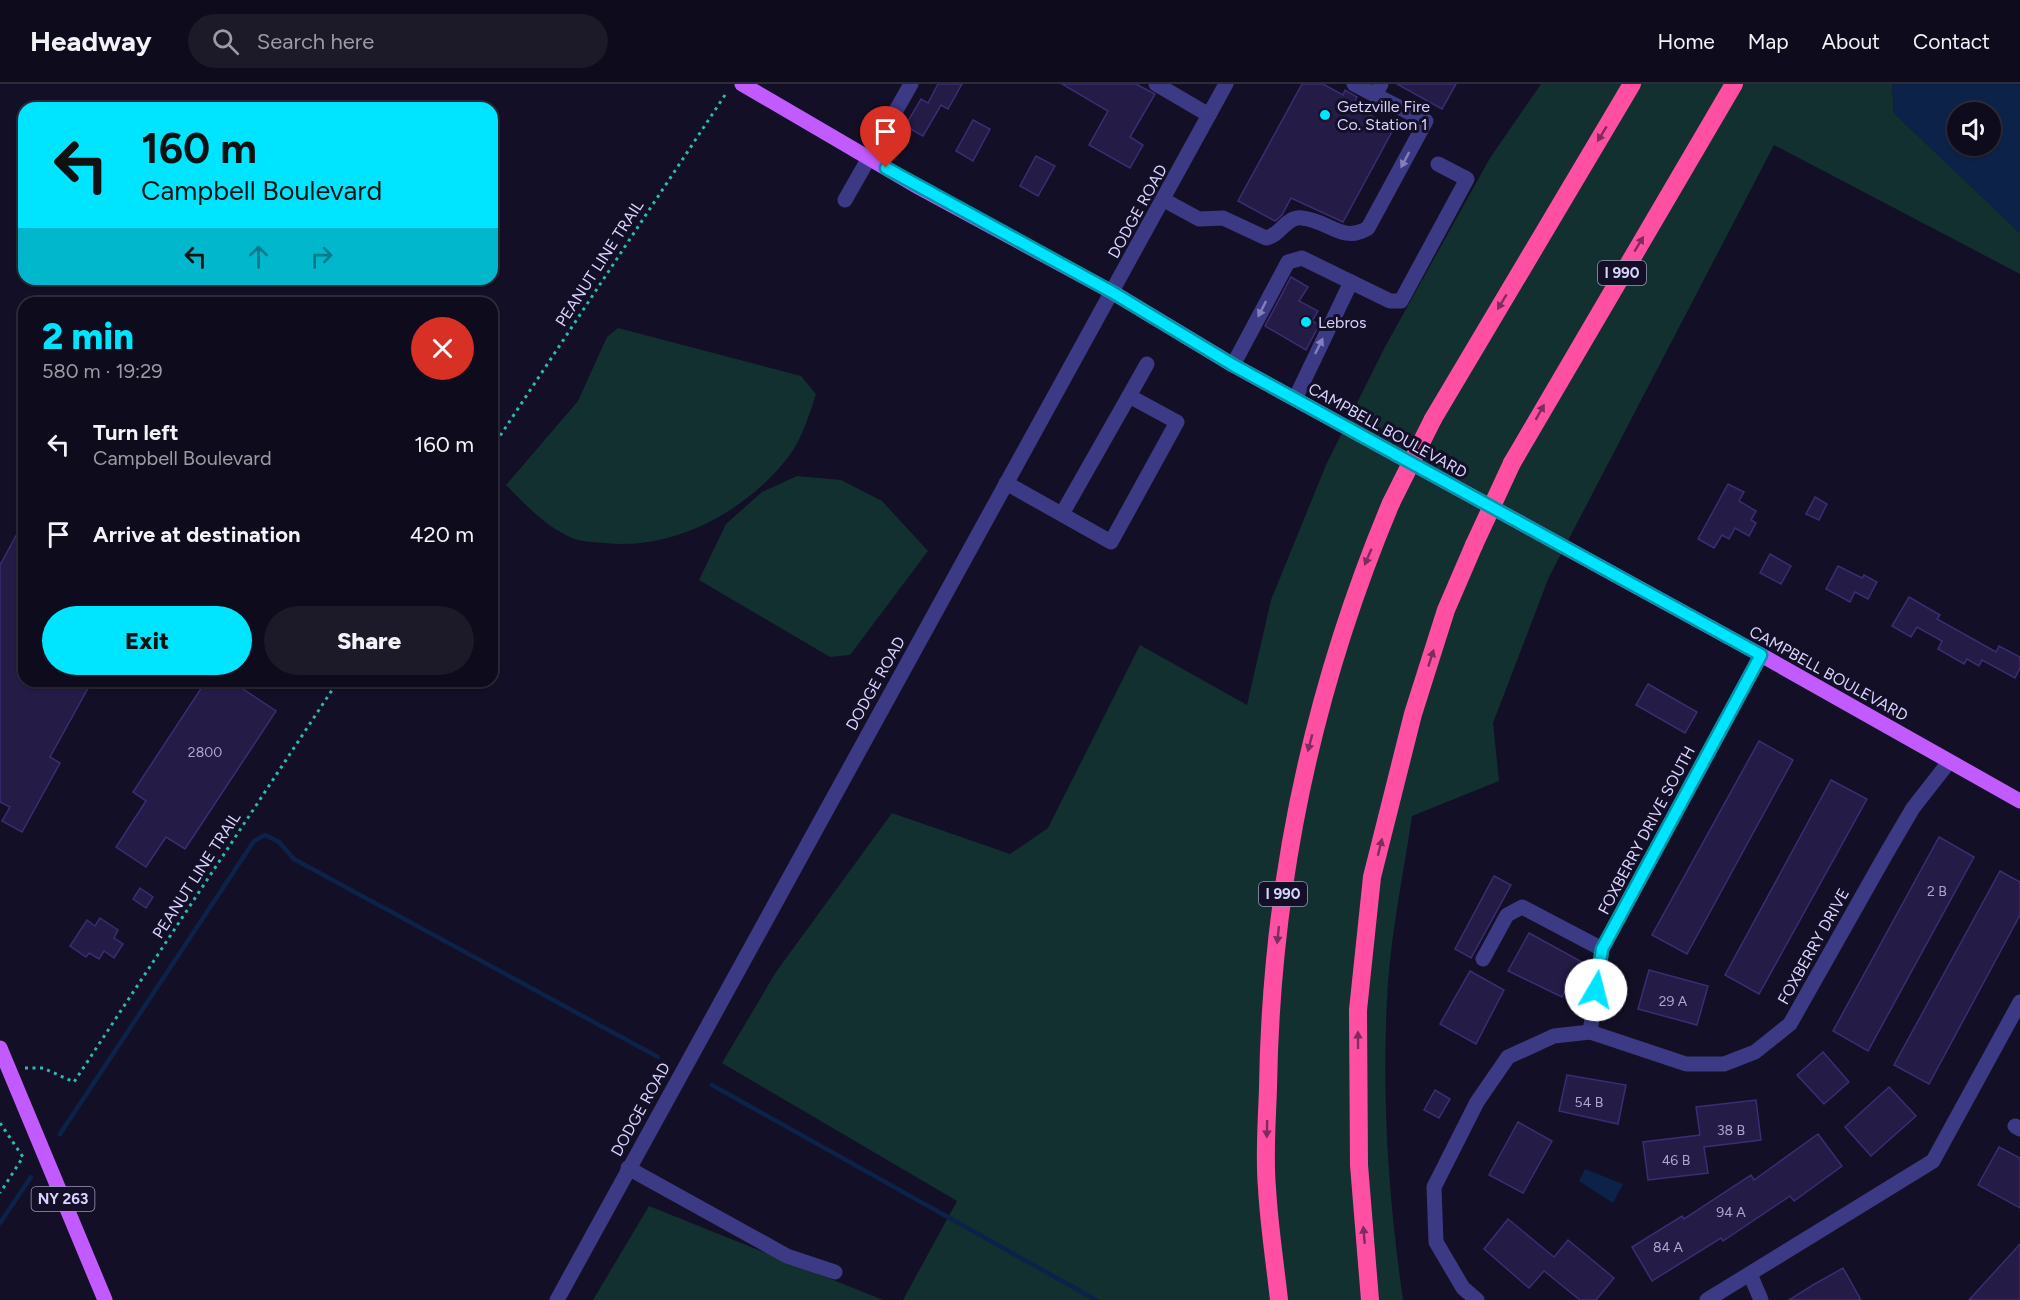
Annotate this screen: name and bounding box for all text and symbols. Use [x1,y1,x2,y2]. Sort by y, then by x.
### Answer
search box [188,14,608,68]
text: Headway [30,24,152,58]
icon: search [209,25,242,58]
text: Search here [257,28,374,55]
text: Home [1658,29,1715,54]
text: Map [1748,29,1789,54]
text: About [1822,29,1880,54]
text: Contact [1913,29,1990,54]
place label: Getzville Fire Co. Station 1 [1337,97,1430,134]
map controls [1947,102,2001,156]
button: sound [1947,102,2001,156]
pin [860,106,911,168]
marker: Getzville Fire Co. Station 1 [1318,108,1332,122]
icon: arrive [869,115,902,148]
text: 160 m [141,123,257,174]
icon: left [42,126,120,204]
one-way arrow [1597,126,1608,142]
one-way arrow [1400,151,1410,168]
street label: DODGE ROAD [1104,161,1171,261]
text: Campbell Boulevard [141,174,382,207]
street label: PEANUT LINE TRAIL [551,196,648,330]
one-way arrow [1634,236,1645,252]
icon: left [179,240,212,273]
icon: ahead [242,240,275,273]
icon: right [305,240,338,273]
road number: I 990 [1598,261,1646,285]
one-way arrow [1497,294,1508,310]
one-way arrow [1257,301,1267,318]
place label: Lebros [1318,313,1367,332]
text: 2 min [42,315,134,358]
marker: Lebros [1299,315,1313,329]
button: close [411,317,474,380]
one-way arrow [1315,338,1324,355]
text: 580 m · 19:29 [42,359,163,383]
street label: CAMPBELL BOULEVARD [1305,379,1470,482]
one-way arrow [1535,403,1545,420]
text: Turn left [93,419,179,446]
icon: left [42,428,75,461]
text: 160 m [414,431,474,458]
text: Campbell Boulevard [93,446,272,470]
icon: arrive [42,518,75,551]
text: Arrive at destination [93,521,301,548]
text: 420 m [410,521,474,548]
one-way arrow [1363,548,1373,566]
button: Exit [42,606,252,675]
button: Share [264,606,474,675]
street label: CAMPBELL BOULEVARD [1746,622,1911,725]
street label: DODGE ROAD [842,633,909,733]
one-way arrow [1426,649,1436,667]
one-way arrow [1305,734,1314,752]
street label: FOXBERRY DRIVE SOUTH [1594,743,1699,918]
house number: 2800 [188,744,222,761]
street label: PEANUT LINE TRAIL [148,808,245,942]
one-way arrow [1375,837,1385,856]
road number: I 990 [1259,882,1307,906]
house number: 2 B [1927,883,1947,900]
street label: FOXBERRY DRIVE [1774,885,1853,1008]
one-way arrow [1273,925,1283,944]
position arrow [1564,958,1628,1022]
house number: 29 A [1659,993,1688,1010]
one-way arrow [1353,1030,1363,1049]
street label: DODGE ROAD [607,1059,674,1159]
house number: 54 B [1575,1094,1603,1111]
one-way arrow [1262,1120,1272,1139]
house number: 38 B [1717,1122,1745,1139]
house number: 46 B [1662,1152,1690,1169]
road number: NY 263 [32,1187,94,1211]
house number: 94 A [1716,1204,1746,1221]
one-way arrow [1359,1225,1369,1244]
house number: 84 A [1653,1239,1684,1256]

